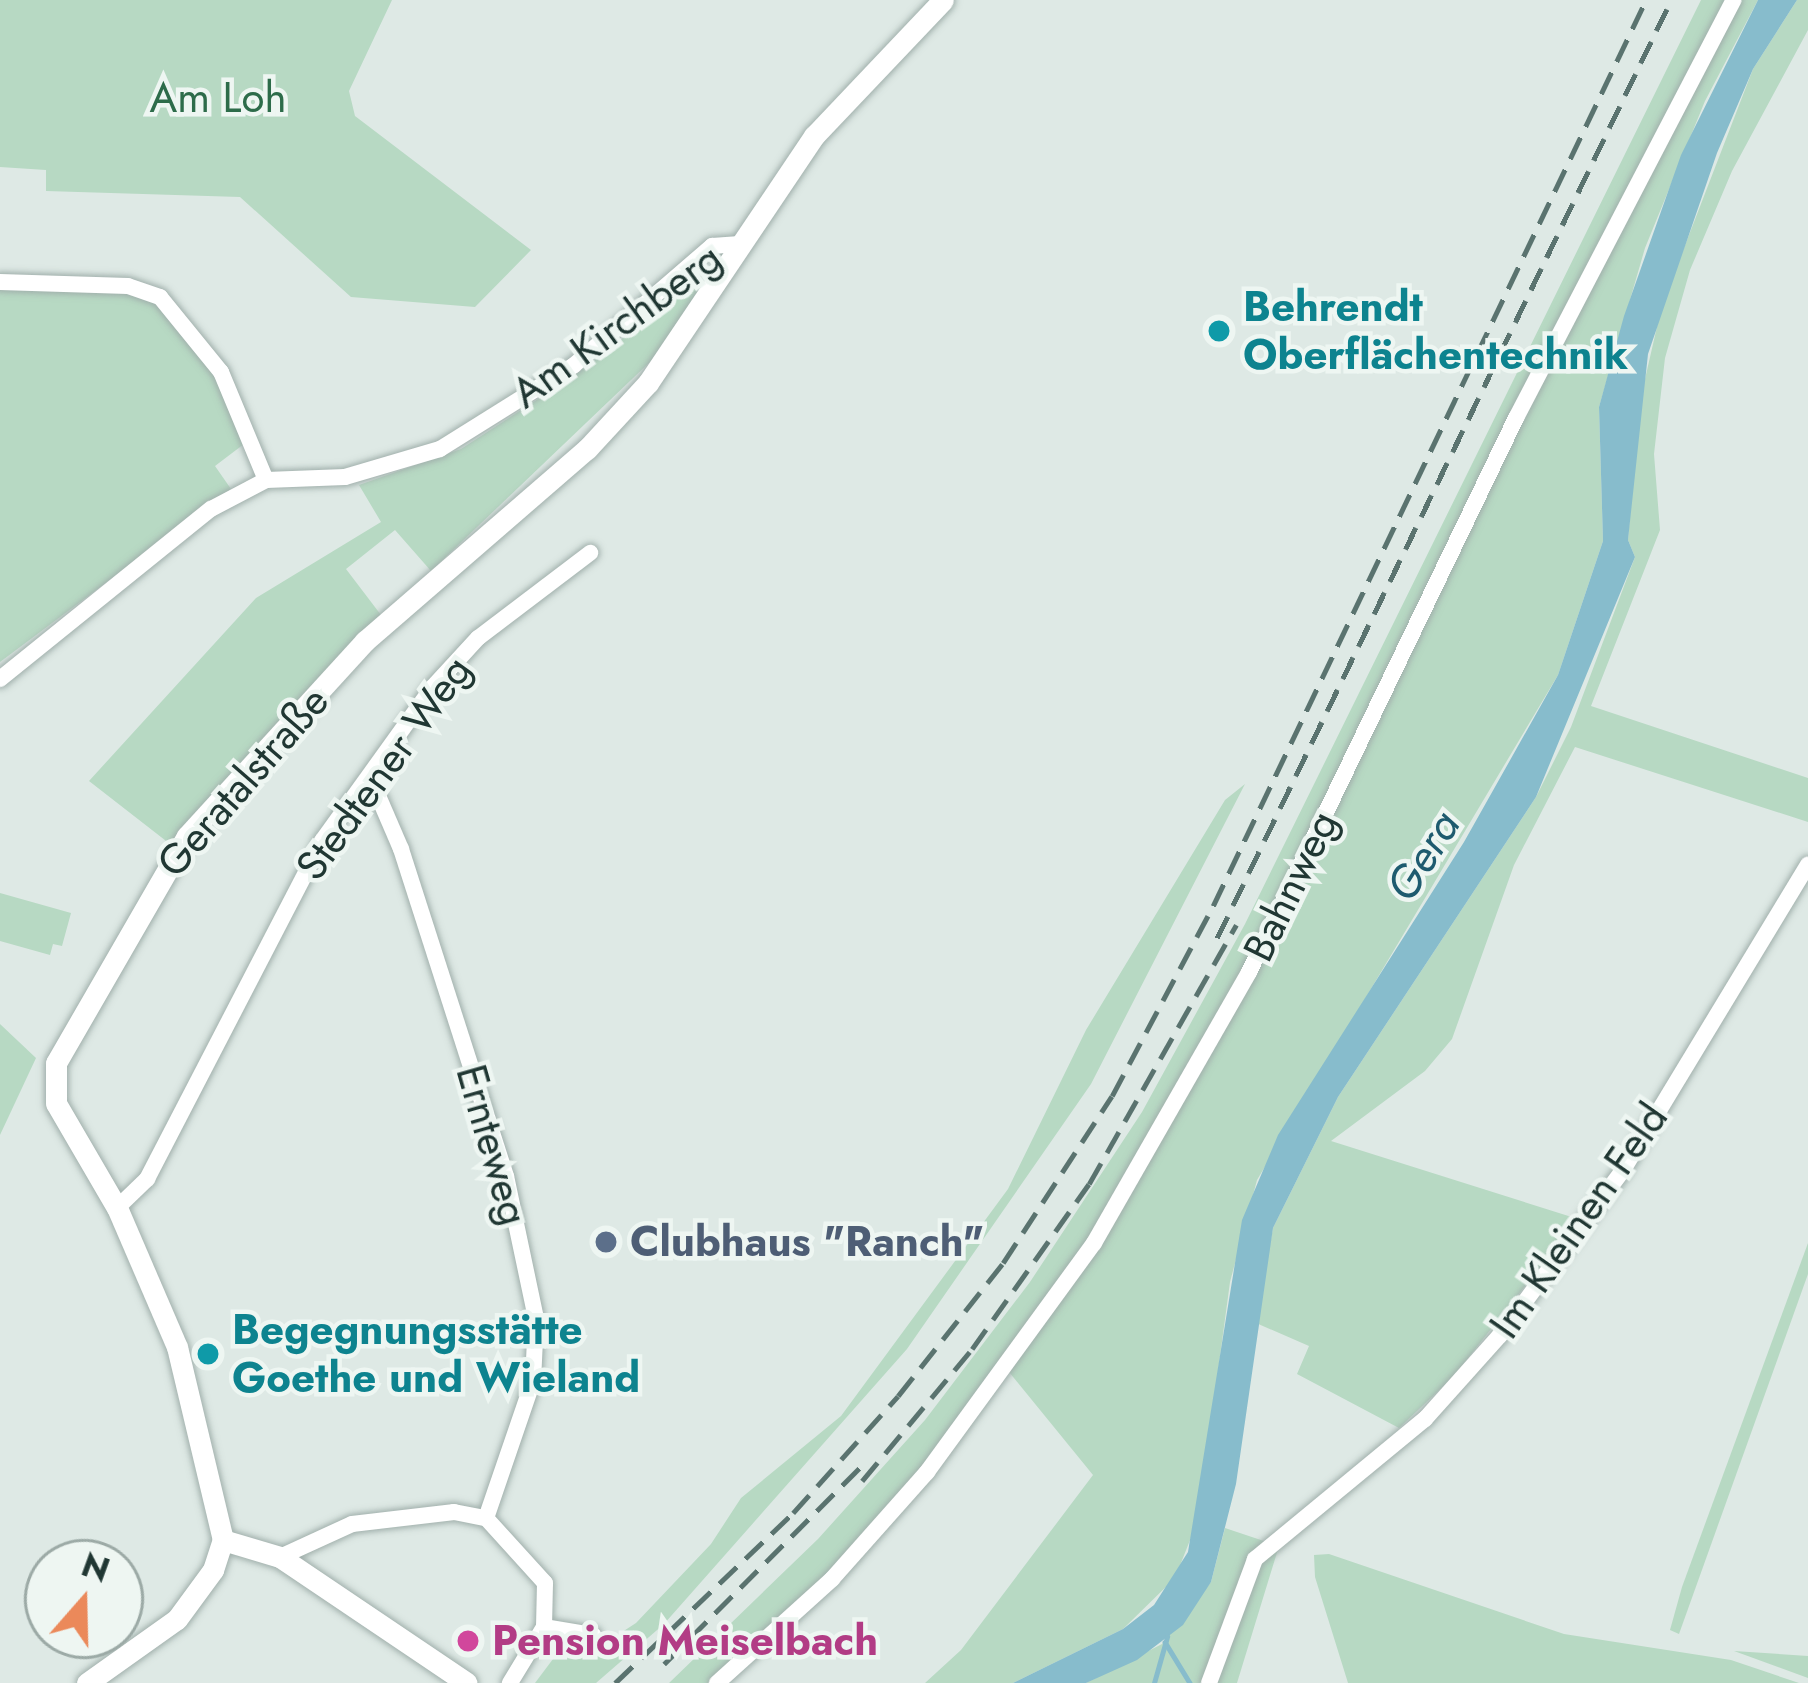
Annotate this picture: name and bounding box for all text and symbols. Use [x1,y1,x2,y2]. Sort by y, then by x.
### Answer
park label: Am Loh [150,73,286,123]
street label: Am Kirchberg [502,233,732,419]
place label: Behrendt Oberflächentechnik [1243,282,1628,380]
marker: Behrendt Oberflächentechnik [1206,318,1232,344]
street label: Stedtener Weg [286,646,482,890]
street label: Geratalstraße [147,677,339,887]
water label: Gera [1375,801,1471,911]
street label: Bahnweg [1233,803,1349,969]
street label: Ernteweg [445,1059,539,1231]
street label: Im Kleinen Feld [1480,1094,1678,1348]
place label: Clubhaus "Ranch" [630,1217,984,1267]
marker: Clubhaus "Ranch" [593,1229,619,1255]
place label: Begegnungsstätte Goethe und Wieland [232,1305,640,1404]
marker: Begegnungsstätte Goethe und Wieland [195,1341,221,1367]
north arrow [24,1539,144,1659]
text: N [75,1541,116,1594]
place label: Pension Meiselbach [492,1616,878,1666]
marker: Pension Meiselbach [455,1628,481,1654]

